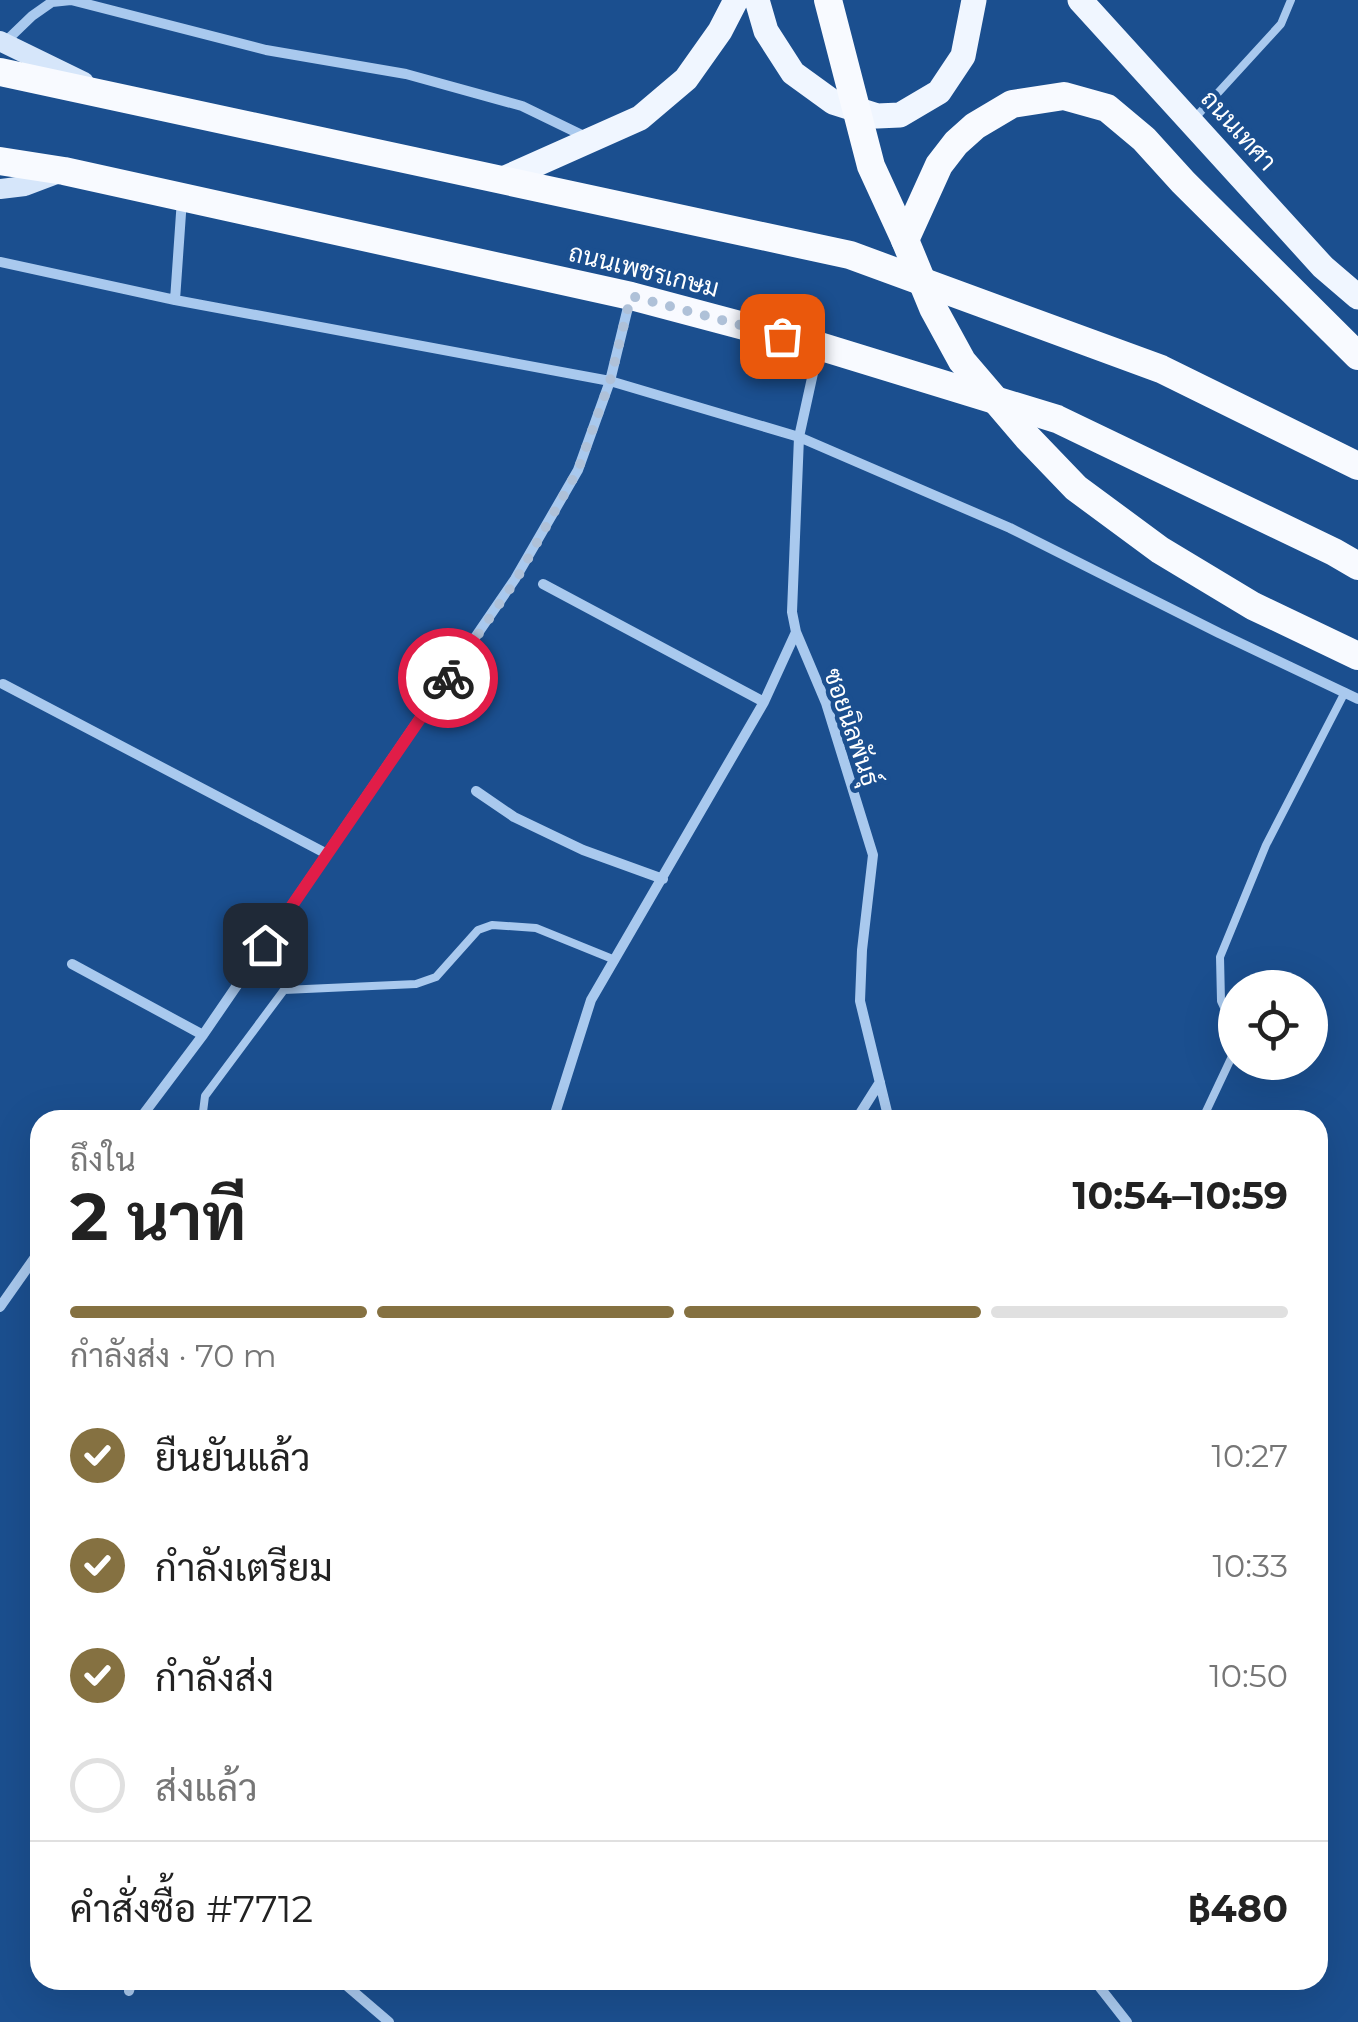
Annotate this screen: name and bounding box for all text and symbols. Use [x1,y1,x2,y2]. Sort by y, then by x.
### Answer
street label: ถนนเทศา [1195,84,1283,176]
street label: ถนนเพชรเกษม [566,237,722,303]
pin [740,294,825,379]
icon: bag [755,309,810,364]
courier [398,628,498,728]
icon: bike [421,651,476,706]
street label: ซอยนิลพันธุ์ [815,664,888,791]
pin [223,903,308,988]
icon: home [238,918,293,973]
map controls [1218,970,1328,1080]
button: locate [1218,970,1328,1080]
text: ถึงใน [70,1140,136,1179]
text: 10:54–10:59 [1073,1172,1288,1219]
text: 2 นาที [70,1177,246,1256]
text: กำลังส่ง · 70 m [70,1336,277,1375]
icon: check [70,1428,125,1483]
text: ยืนยันแล้ว [155,1434,310,1481]
text: 10:27 [1212,1436,1288,1475]
icon: check [70,1538,125,1593]
text: กำลังเตรียม [155,1544,333,1591]
text: 10:33 [1213,1546,1288,1585]
icon: check [70,1648,125,1703]
text: กำลังส่ง [155,1654,274,1701]
text: 10:50 [1209,1656,1288,1695]
text: ส่งแล้ว [155,1764,258,1811]
text: คำสั่งซื้อ #7712 [70,1885,313,1932]
text: ฿480 [1188,1885,1288,1932]

